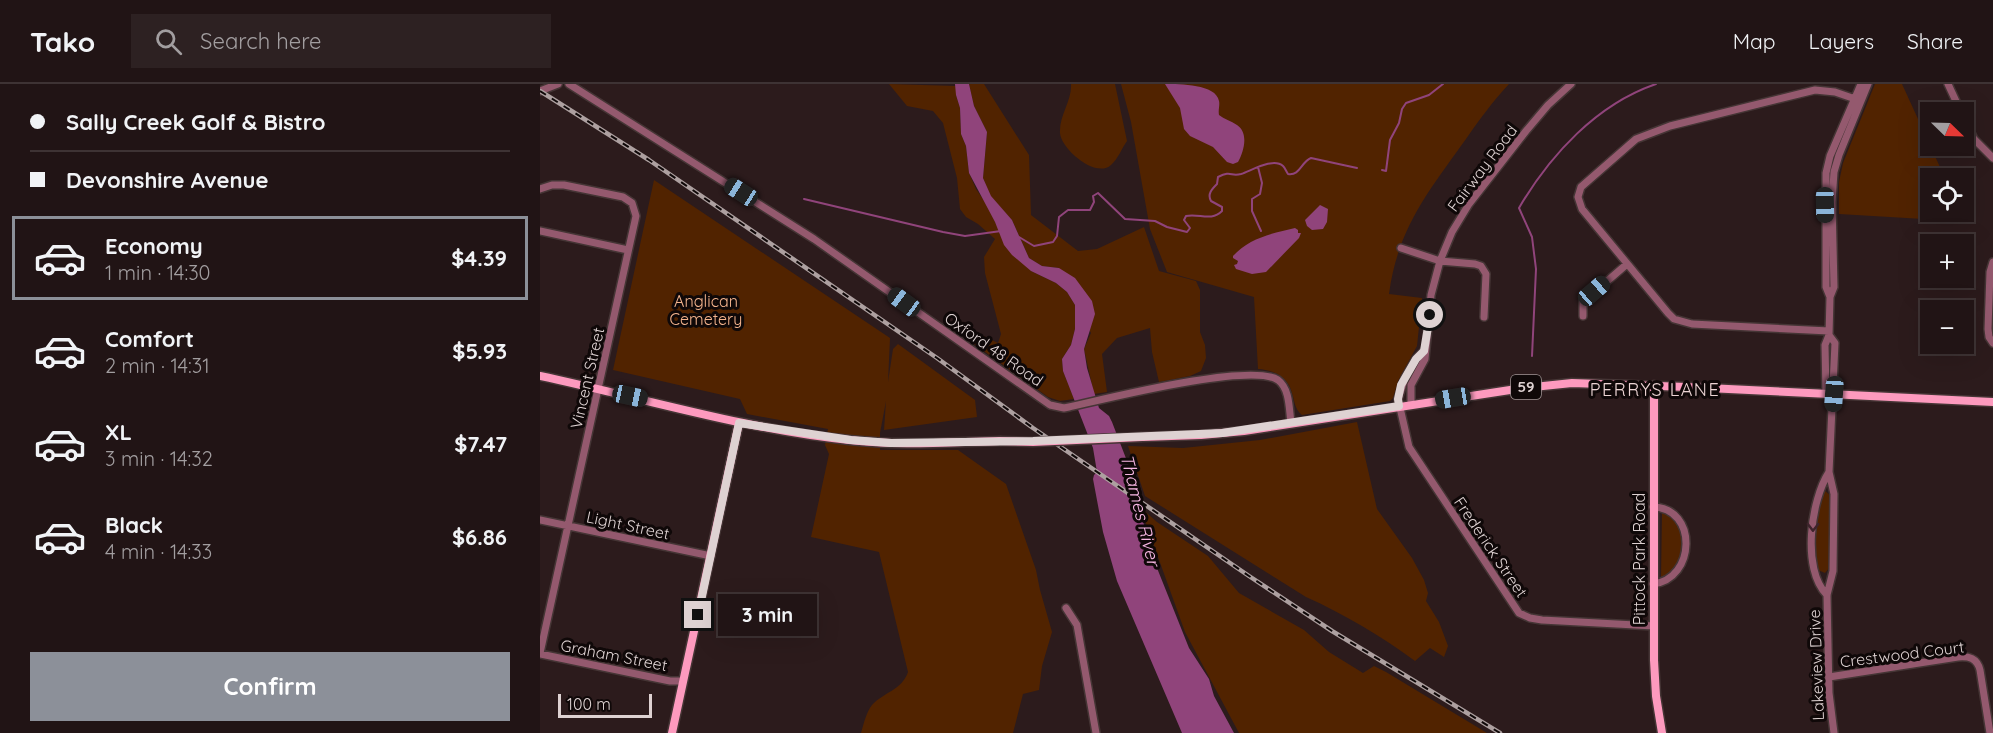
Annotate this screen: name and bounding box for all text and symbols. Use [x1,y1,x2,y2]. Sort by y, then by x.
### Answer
search box [131,14,551,68]
text: Tako [30,24,95,59]
icon: search [152,25,185,58]
text: Search here [200,27,322,55]
text: Map [1733,28,1776,54]
text: Layers [1809,28,1874,54]
text: Share [1907,28,1963,54]
north arrow [1920,102,1974,156]
map controls [1920,102,1974,354]
text: Sally Creek Golf & Bistro [66,108,326,136]
street label: Fairway Road [1443,121,1521,215]
text: Devonshire Avenue [66,166,268,194]
button: locate [1920,168,1974,222]
car [721,175,761,209]
car [1816,187,1834,223]
icon: car [33,231,87,285]
text: Economy [105,232,203,260]
button: + [1920,234,1974,288]
text: $4.39 [451,244,507,272]
text: 1 min · 14:30 [105,260,211,285]
car [1575,272,1613,310]
car [884,284,924,320]
park label: Anglican Cemetery [670,291,742,329]
button: − [1920,300,1974,354]
route start [1416,301,1443,328]
street label: Oxford 48 Road [941,308,1047,390]
icon: car [33,324,87,378]
text: Comfort [105,325,194,353]
street label: Vincent Street [566,325,608,431]
text: $5.93 [452,337,507,365]
text: 2 min · 14:31 [105,353,210,378]
road number: 59 [1511,375,1541,399]
car [1824,375,1844,413]
district label: PERRYS LANE [1590,378,1720,401]
car [611,383,649,409]
car [1434,386,1472,410]
icon: car [33,417,87,471]
text: XL [105,418,132,446]
text: $7.47 [454,430,507,458]
text: 3 min · 14:32 [105,446,213,471]
water label: Thames River [1115,452,1166,570]
street label: Frederick Street [1450,493,1532,601]
street label: Pittock Park Road [1629,493,1649,625]
street label: Light Street [585,506,671,544]
icon: car [33,510,87,564]
text: Black [105,511,163,539]
one-way arrow [1807,522,1819,531]
text: $6.86 [452,523,507,551]
text: 4 min · 14:33 [105,539,212,564]
callout: 3 min [719,594,818,636]
route end [684,601,711,628]
text: 3 min [742,602,793,627]
street label: Lakeview Drive [1804,609,1828,721]
street label: Graham Street [559,635,669,675]
street label: Crestwood Court [1839,636,1965,672]
button: Confirm [30,652,510,721]
scale bar [558,691,652,718]
text: 100 m [567,694,611,714]

